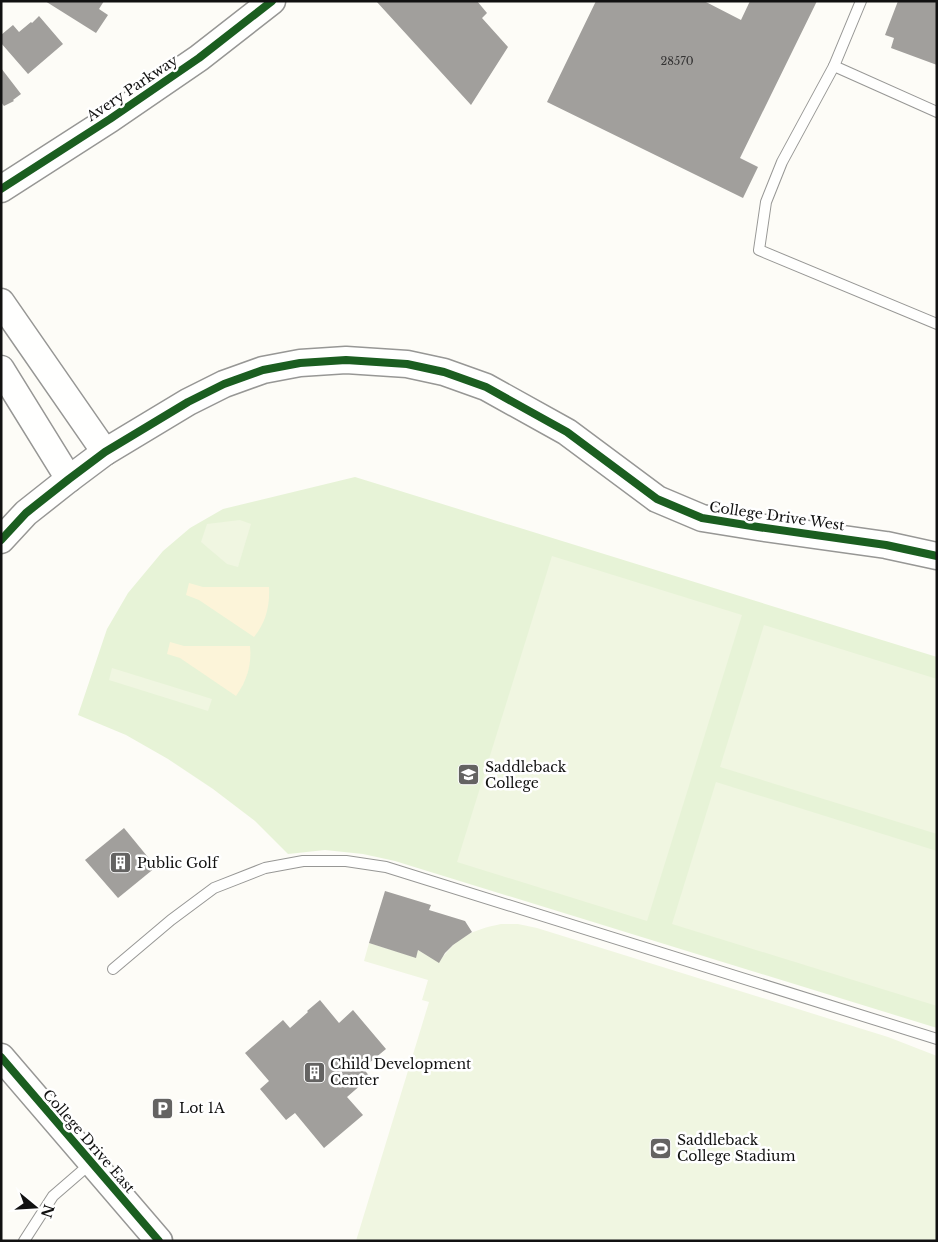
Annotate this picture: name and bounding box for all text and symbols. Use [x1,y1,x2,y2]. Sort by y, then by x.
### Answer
street label: Avery Parkway [82,51,181,126]
house number: 28570 [660,54,694,68]
street label: College Drive West [708,498,846,535]
place label: Saddleback College [485,758,567,792]
school or university icon: Saddleback College [457,763,481,787]
building icon: Public Golf [109,851,133,875]
place label: Public Golf [137,854,220,872]
place label: Child Development Center [330,1055,472,1089]
building icon: Child Development Center [302,1060,326,1084]
street label: College Drive East [39,1085,139,1197]
parking icon: Lot 1A [151,1096,175,1120]
place label: Lot 1A [179,1099,225,1117]
place label: Saddleback College Stadium [677,1131,796,1165]
sports icon: Saddleback College Stadium [649,1136,673,1160]
north arrow [10,1182,60,1232]
text: N [37,1202,58,1220]

